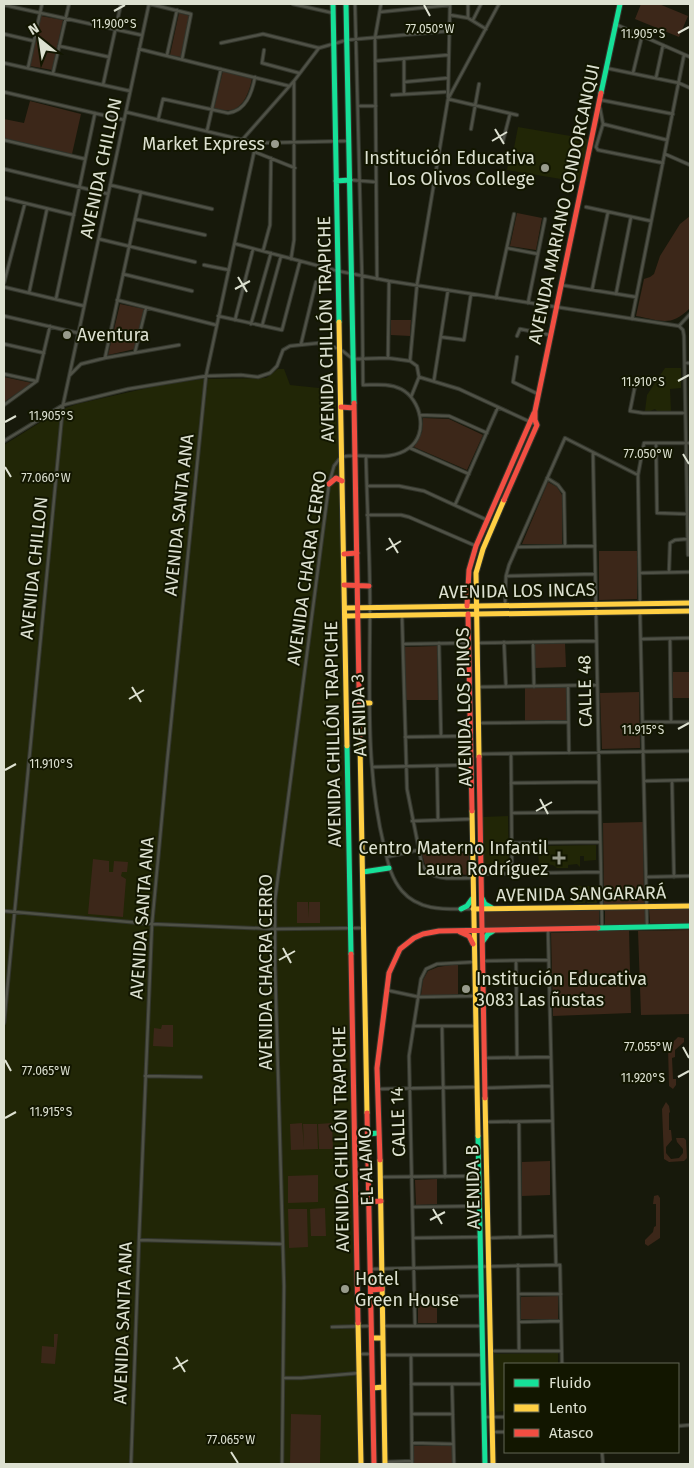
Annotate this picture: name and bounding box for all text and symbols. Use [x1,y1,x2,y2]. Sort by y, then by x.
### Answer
north arrow [15,15,65,65]
text: 11.900°S [91,17,137,31]
text: N [25,19,42,39]
text: 77.050°W [406,22,455,36]
text: 11.905°S [621,27,666,41]
street label: AVENIDA MARIANO CONDORCANQUI [524,62,604,346]
street label: AVENIDA CHILLON [75,96,127,240]
place label: Market Express [142,133,265,155]
marker: Market Express [269,138,281,150]
place label: Institución Educativa Los Olivos College [364,147,535,190]
marker: Institución Educativa Los Olivos College [539,162,551,174]
street label: AVENIDA CHILLÓN TRAPICHE [313,216,339,442]
place label: Aventura [77,324,150,346]
marker: Aventura [61,329,73,341]
text: 11.910°S [621,375,665,389]
text: 11.905°S [29,409,74,423]
street label: AVENIDA SANTA ANA [160,432,199,597]
text: 77.050°W [624,447,673,461]
street label: AVENIDA CHACRA CERRO [282,469,332,667]
text: 77.060°W [21,471,71,485]
street label: AVENIDA CHILLON [16,496,52,640]
street label: AVENIDA LOS INCAS [438,579,596,603]
street label: AVENIDA CHILLÓN TRAPICHE [320,621,346,847]
street label: AVENIDA LOS PINOS [452,627,476,787]
street label: CALLE 48 [573,655,597,727]
street label: AVENIDA 3 [347,673,371,757]
text: 11.915°S [622,723,665,737]
text: 11.910°S [29,757,73,771]
street label: AVENIDA SANTA ANA [125,835,159,1000]
place label: Centro Materno Infantil Laura Rodríguez [358,837,548,880]
marker: Centro Materno Infantil Laura Rodríguez [552,851,566,865]
street label: AVENIDA CHACRA CERRO [255,874,277,1070]
street label: AVENIDA SANGARARÁ [496,881,667,906]
place label: Institución Educativa 3083 Las ñustas [476,968,647,1011]
marker: Institución Educativa 3083 Las ñustas [460,983,472,995]
street label: AVENIDA CHILLÓN TRAPICHE [328,1026,354,1252]
text: 77.055°W [624,1040,672,1054]
text: 77.065°W [22,1064,70,1078]
text: 11.920°S [621,1071,666,1085]
street label: CALLE 14 [386,1086,410,1157]
text: 11.915°S [30,1105,73,1119]
street label: EL ALAMO [354,1126,378,1206]
street label: AVENIDA B [461,1144,485,1230]
street label: AVENIDA SANTA ANA [109,1241,137,1405]
place label: Hotel Green House [355,1268,459,1311]
marker: Hotel Green House [339,1283,351,1295]
legend [504,1363,679,1453]
text: Fluido [549,1374,591,1392]
text: Lento [549,1399,587,1417]
text: Atasco [549,1424,594,1442]
text: 77.065°W [207,1433,255,1447]

